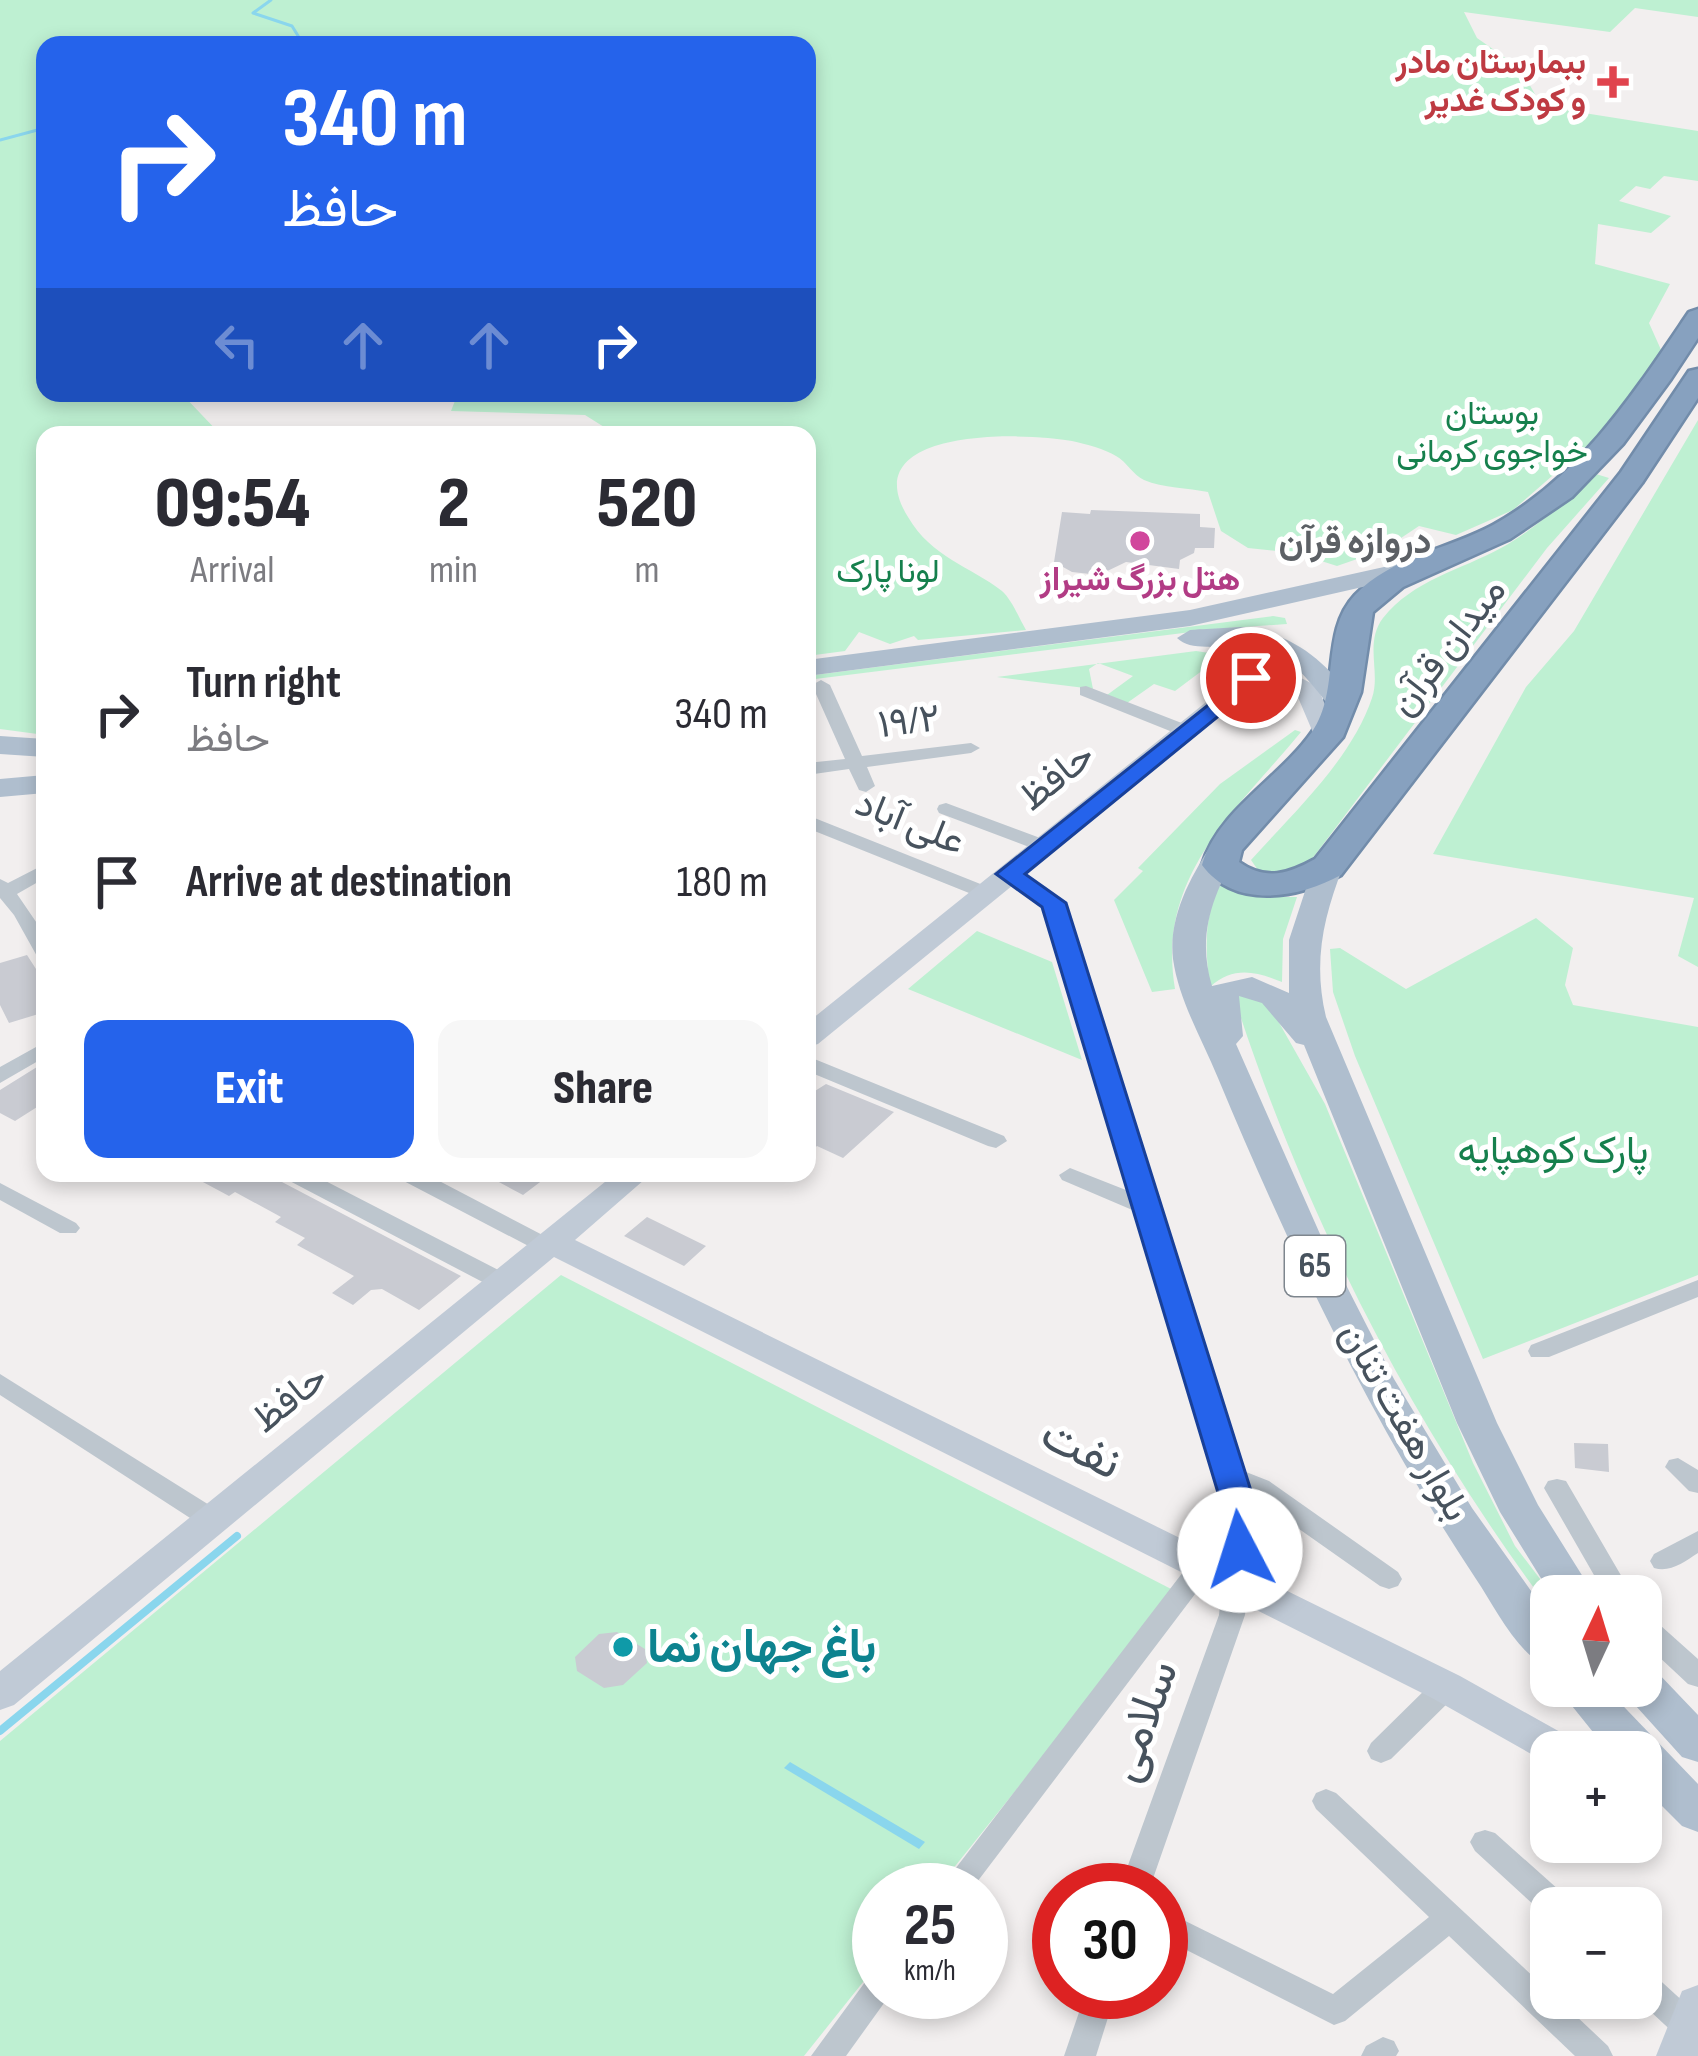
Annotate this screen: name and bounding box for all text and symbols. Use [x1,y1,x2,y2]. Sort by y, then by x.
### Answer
place label: ببمارستان مادر و کودک غدیر [1395,43,1586,121]
marker: ببمارستان مادر و کودک غدیر [1597,66,1629,98]
text: 340 m [282,69,468,170]
icon: right [84,84,240,240]
text: حافظ [282,177,398,242]
icon: left [204,312,270,378]
icon: ahead [330,312,396,378]
icon: ahead [456,312,522,378]
icon: right [582,312,648,378]
park label: بوستان خواجوی کرمانی [1396,394,1588,472]
text: 09:54 [155,461,310,548]
text: 2 [437,461,470,548]
text: 520 [597,461,697,548]
district label: دروازه قرآن [1279,521,1431,564]
marker: هتل بزرگ شیراز [1127,528,1153,554]
text: Arrival [191,547,274,594]
text: min [429,547,478,594]
text: m [634,547,660,594]
park label: لونا پارک [836,552,940,593]
place label: هتل بزرگ شیراز [1039,560,1240,600]
street label: میدان قرآن [1379,568,1517,726]
pin [1200,627,1302,729]
icon: arrive [1218,645,1284,711]
text: Turn right [186,656,341,711]
icon: right [84,681,150,747]
text: 340 m [674,687,768,742]
street label: ۱۹/۲ [875,695,943,749]
text: حافظ [186,716,270,763]
street label: حافظ [1010,732,1104,822]
street label: علی آباد [848,780,972,866]
icon: arrive [84,849,150,915]
text: Arrive at destination [186,855,512,910]
text: 180 m [676,855,768,910]
button: Exit [84,1020,414,1158]
button: Share [438,1020,768,1158]
park label: پارک کوهپایه [1458,1128,1648,1176]
road number: 65 [1285,1236,1345,1296]
street label: بلوار هفت تنان [1328,1314,1480,1530]
street label: حافظ [243,1354,337,1444]
street label: نفت [1032,1405,1130,1493]
position arrow [1177,1487,1303,1613]
north arrow [1530,1575,1662,1707]
map controls [1530,1575,1662,2019]
place label: باغ جهان نما [647,1619,876,1678]
marker: باغ جهان نما [610,1634,636,1660]
street label: سلامی [1095,1653,1191,1789]
button: + [1530,1731,1662,1863]
speed limit sign: 30 [1032,1863,1188,2019]
button: − [1530,1887,1662,2019]
text: 25 [904,1890,956,1962]
text: km/h [904,1953,956,1989]

